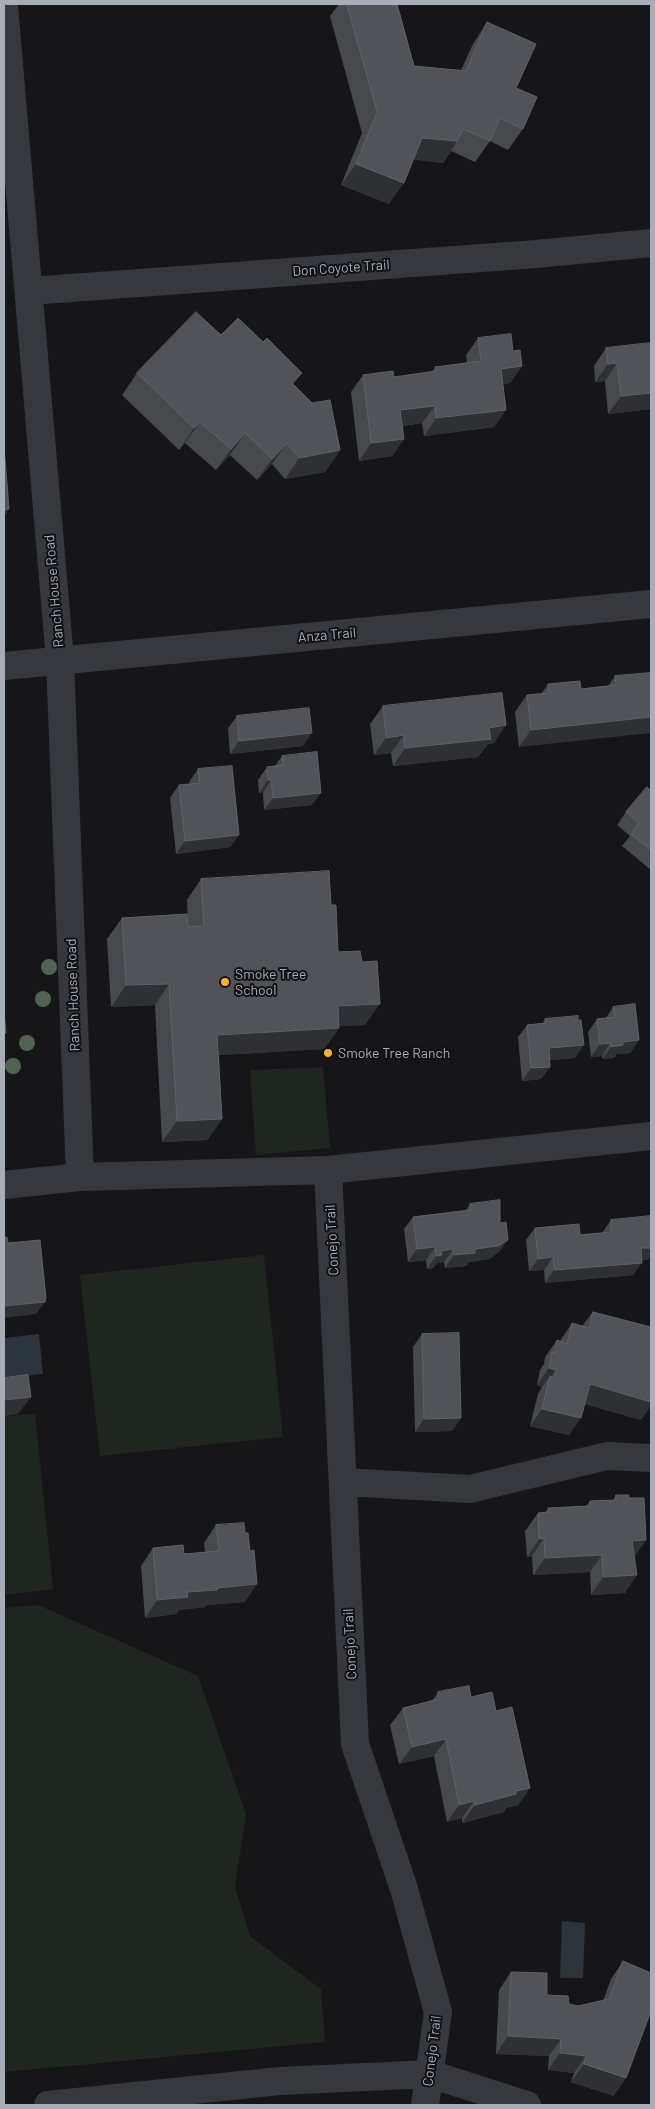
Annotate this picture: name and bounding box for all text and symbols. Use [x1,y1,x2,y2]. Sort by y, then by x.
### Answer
street label: Don Coyote Trail [292,256,390,280]
street label: Ranch House Road [41,534,67,648]
street label: Anza Trail [297,624,357,646]
street label: Ranch House Road [63,938,83,1052]
place label: Smoke Tree School [235,966,306,999]
marker: Smoke Tree School [219,976,231,988]
place label: Smoke Tree Ranch [338,1045,450,1061]
marker: Smoke Tree Ranch [322,1047,334,1059]
street label: Conejo Trail [322,1204,342,1276]
street label: Conejo Trail [340,1608,360,1680]
street label: Conejo Trail [419,2015,445,2087]

